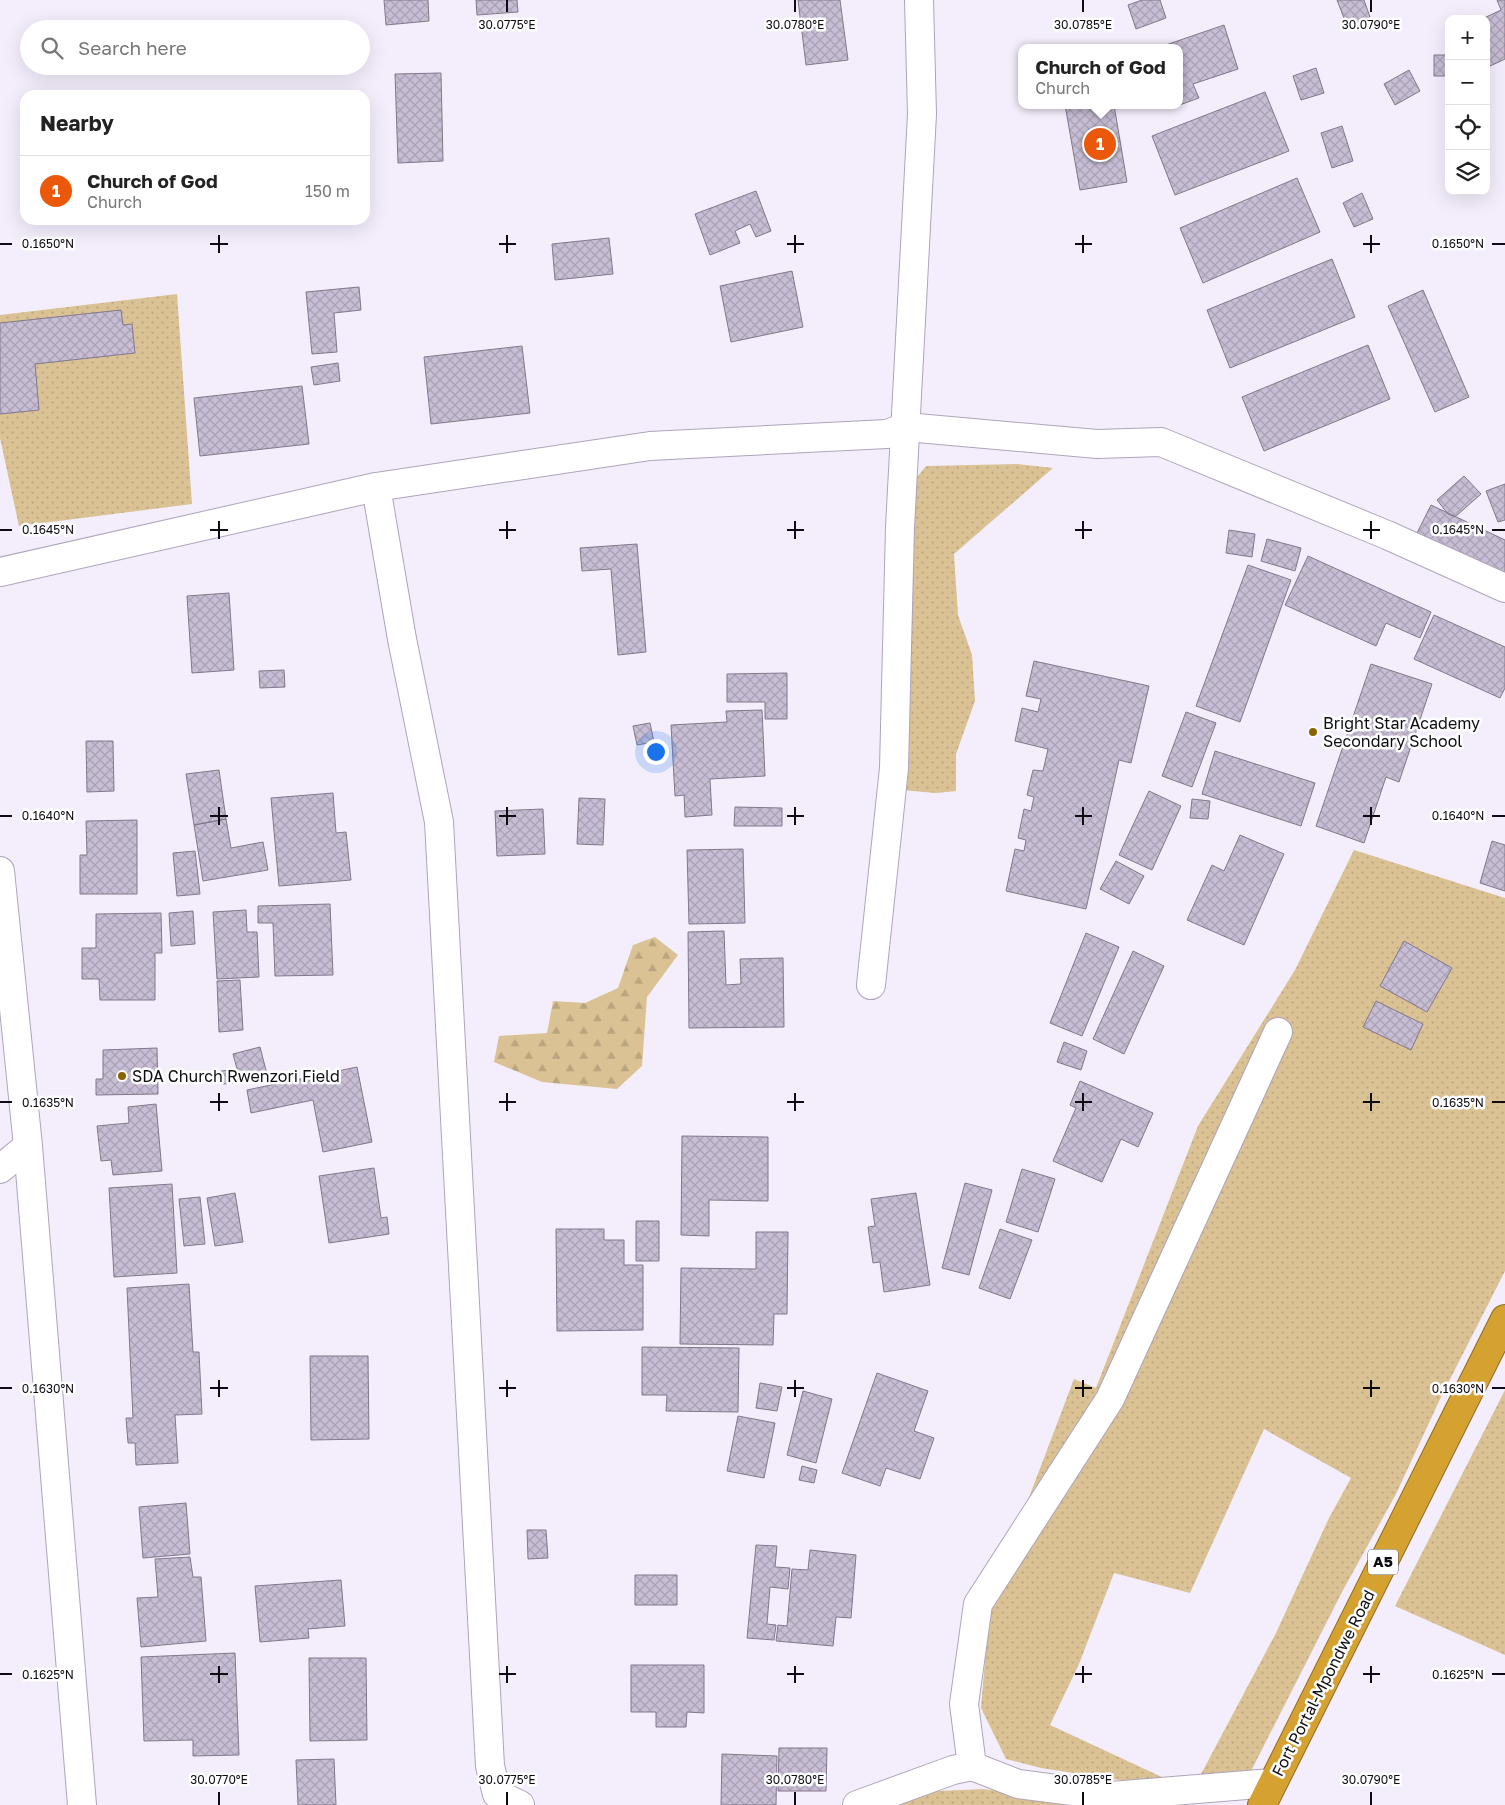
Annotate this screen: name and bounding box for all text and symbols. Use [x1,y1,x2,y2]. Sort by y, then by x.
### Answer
map controls [1445,15,1490,195]
button: + [1445,15,1490,60]
text: 30.0775°E [478,17,536,32]
text: 30.0780°E [766,17,824,32]
text: 30.0785°E [1054,17,1112,32]
text: 30.0790°E [1342,17,1400,32]
search box [20,20,370,75]
icon: search [38,34,66,62]
text: Search here [78,36,187,59]
popup [1018,44,1183,109]
text: Church of God [1035,55,1166,78]
button: − [1445,60,1490,105]
text: Church [1035,78,1090,98]
button: locate [1445,105,1490,150]
text: Nearby [40,110,114,136]
pin: 1 [1084,125,1116,163]
button: layers [1445,150,1490,195]
text: Church of God [87,169,218,192]
text: 1 [52,181,60,201]
text: 150 m [305,181,350,201]
text: Church [87,192,142,212]
text: 0.1650°N [22,236,74,251]
text: 0.1650°N [1432,236,1484,251]
text: 0.1645°N [22,522,74,537]
text: 0.1645°N [1432,522,1484,537]
place label: Bright Star Academy Secondary School [1323,713,1480,751]
marker: Bright Star Academy Secondary School [1307,726,1319,738]
your location [643,739,669,765]
text: 0.1640°N [22,808,74,823]
text: 0.1640°N [1432,808,1484,823]
place label: SDA Church Rwenzori Field [132,1066,340,1086]
marker: SDA Church Rwenzori Field [116,1070,128,1082]
text: 0.1635°N [22,1095,74,1110]
text: 0.1635°N [1432,1095,1484,1110]
text: 0.1630°N [22,1381,74,1396]
text: 0.1630°N [1432,1381,1484,1396]
road number: A5 [1368,1550,1398,1574]
street label: Fort Portal-Mpondwe Road [1267,1586,1379,1780]
text: 0.1625°N [22,1667,74,1682]
text: 0.1625°N [1432,1667,1484,1682]
text: 30.0770°E [190,1772,248,1787]
text: 30.0775°E [478,1772,536,1787]
text: 30.0780°E [766,1772,824,1787]
text: 30.0785°E [1054,1772,1112,1787]
text: 30.0790°E [1342,1772,1400,1787]

